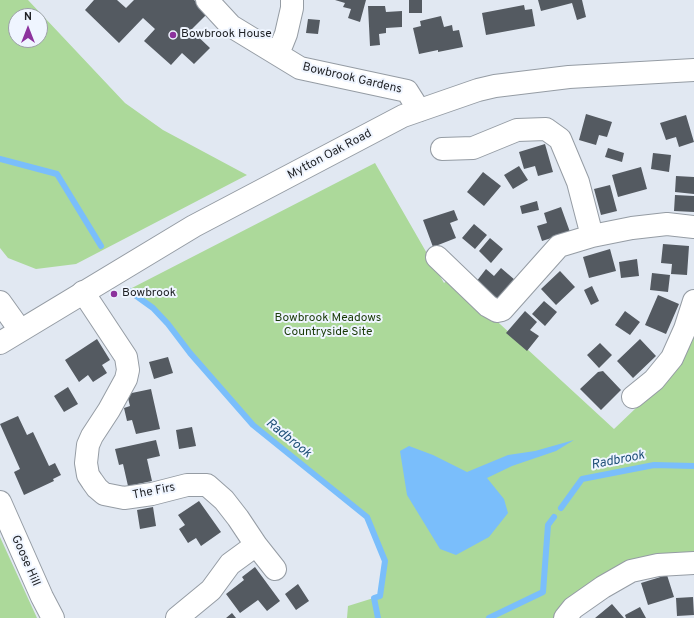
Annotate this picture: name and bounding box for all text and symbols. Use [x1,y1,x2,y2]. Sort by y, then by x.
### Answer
north arrow [8,8,48,48]
text: N [24,10,32,24]
place label: Bowbrook House [181,28,272,42]
marker: Bowbrook House [168,30,178,40]
street label: Bowbrook Gardens [301,61,403,97]
street label: Mytton Oak Road [286,127,374,183]
place label: Bowbrook [122,287,176,301]
marker: Bowbrook [109,289,119,299]
park label: Bowbrook Meadows Countryside Site [275,312,381,340]
water label: Radbrook [262,416,314,462]
water label: Radbrook [590,448,646,474]
street label: The Firs [131,481,177,503]
street label: Goose Hill [7,533,43,589]

